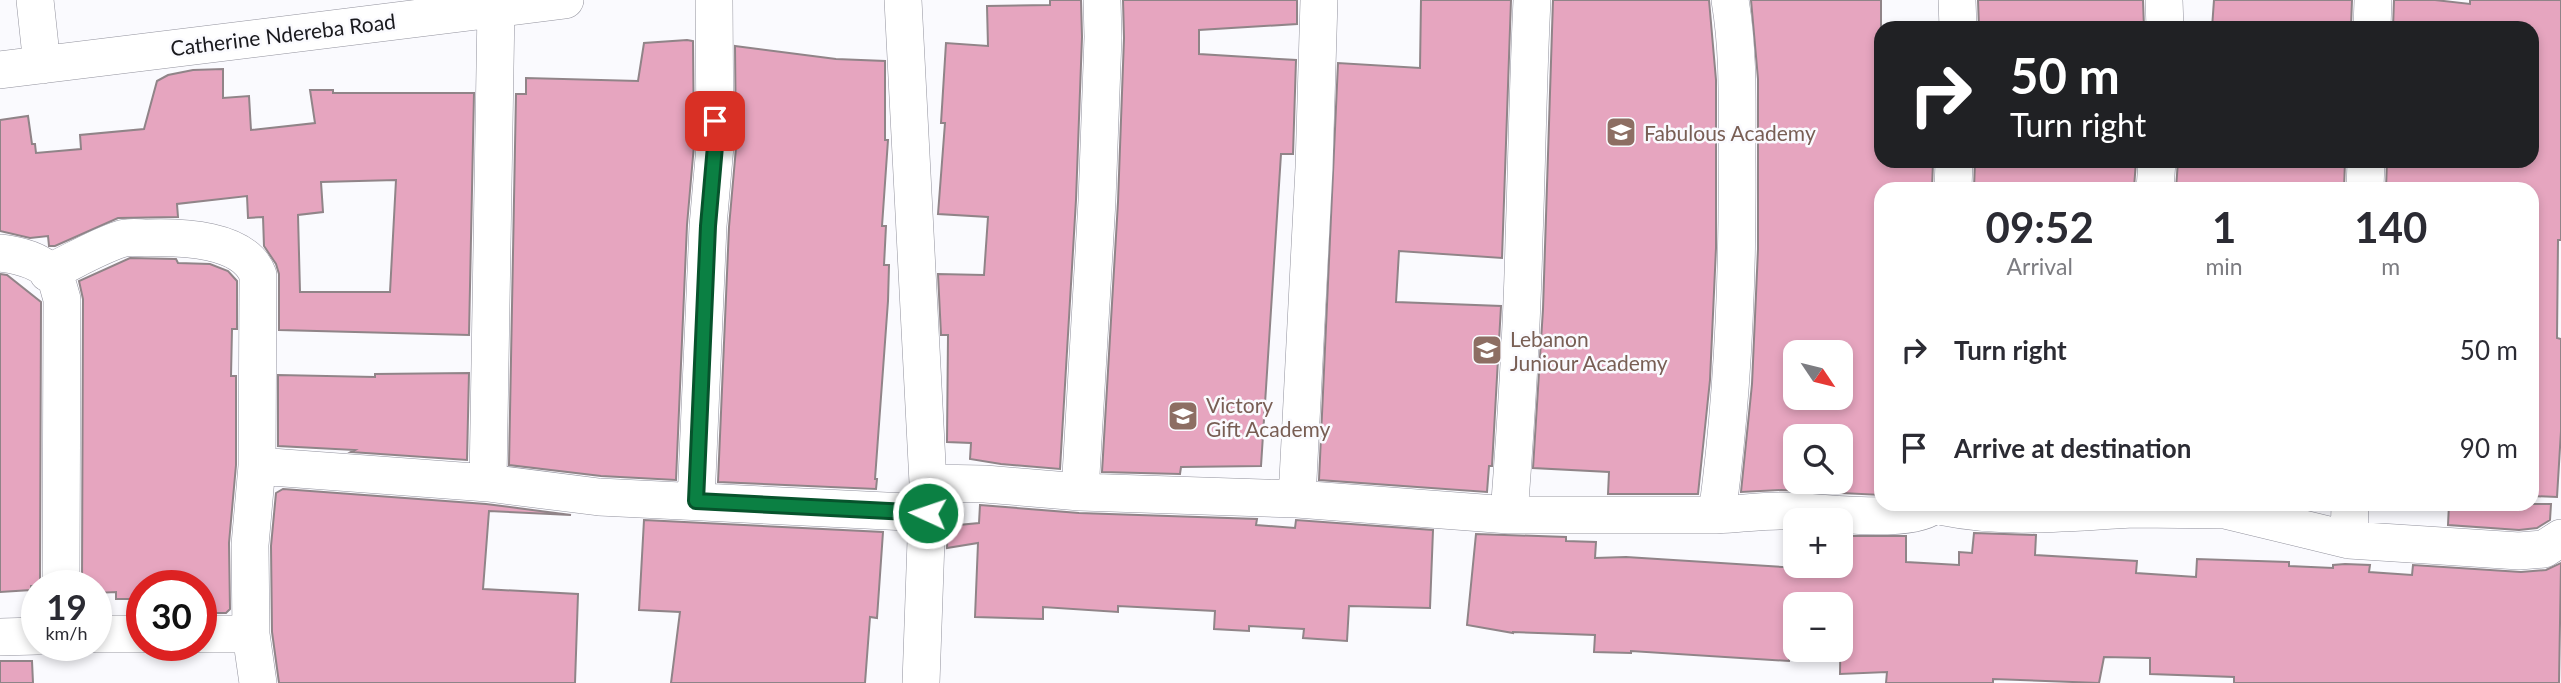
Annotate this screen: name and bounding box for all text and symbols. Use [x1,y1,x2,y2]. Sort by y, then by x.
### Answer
street label: Catherine Ndereba Road [169,8,397,60]
text: 50 m [2010,46,2120,104]
icon: right [1895,49,1986,140]
pin [685,91,745,151]
icon: arrive [696,102,734,140]
text: Turn right [2010,105,2146,144]
school or university icon: Fabulous Academy [1604,115,1638,149]
place label: Fabulous Academy [1644,120,1816,145]
text: 09:52 [1986,202,2094,252]
text: 1 [2212,202,2236,252]
text: 140 [2354,202,2427,252]
text: Arrival [2007,252,2073,280]
text: min [2205,252,2243,280]
text: m [2381,252,2400,280]
place label: Lebanon Juniour Academy [1510,326,1668,375]
icon: right [1895,331,1933,369]
school or university icon: Lebanon Juniour Academy [1470,333,1504,367]
text: Turn right [1954,334,2067,366]
text: 50 m [2460,334,2518,366]
north arrow [1783,340,1853,410]
map controls [1783,340,1853,662]
place label: Victory Gift Academy [1206,392,1331,441]
school or university icon: Victory Gift Academy [1166,399,1200,433]
button: search [1783,424,1853,494]
icon: arrive [1895,429,1933,467]
text: Arrive at destination [1954,432,2191,464]
text: 90 m [2460,432,2518,464]
position arrow [891,476,965,550]
button: + [1783,508,1853,578]
speed limit sign: 30 [126,570,217,661]
text: 19 [46,585,87,627]
button: − [1783,592,1853,662]
text: km/h [45,622,88,644]

